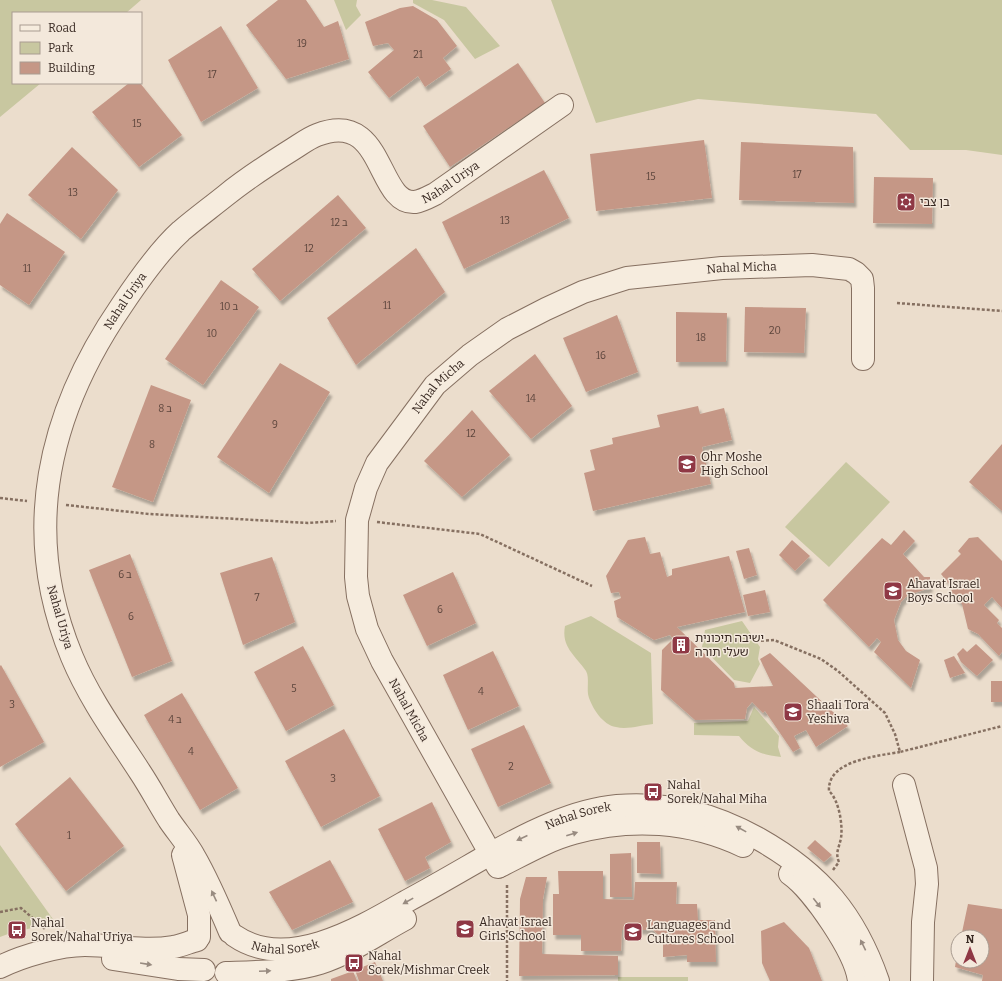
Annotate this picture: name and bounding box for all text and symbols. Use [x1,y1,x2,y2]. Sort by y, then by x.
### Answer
legend [12,12,142,84]
text: Road [48,21,76,35]
house number: 19 [297,38,307,50]
text: Park [48,41,74,55]
house number: 21 [413,49,423,61]
text: Building [48,61,95,75]
house number: 17 [208,69,216,81]
house number: 15 [132,118,142,130]
street label: Nahal Uriya [420,158,482,206]
house number: 17 [793,169,801,181]
house number: 15 [646,171,656,183]
house number: 13 [68,187,78,199]
synagogue icon: בן צבי [895,191,917,213]
place label: בן צבי [920,195,950,209]
house number: 13 [500,215,510,227]
house number: 12 ב [330,217,348,229]
house number: 12 [304,243,314,255]
street label: Nahal Micha [706,259,777,277]
house number: 11 [23,263,31,275]
street label: Nahal Uriya [101,269,150,332]
house number: 11 [383,300,391,312]
house number: 10 ב [220,301,238,313]
house number: 20 [769,325,781,337]
house number: 10 [207,328,217,340]
house number: 18 [696,332,706,344]
house number: 16 [596,350,606,362]
street label: Nahal Micha [409,356,467,416]
house number: 14 [526,393,536,405]
house number: 8 ב [158,403,172,415]
house number: 9 [272,419,278,431]
house number: 12 [466,428,476,440]
house number: 8 [149,439,155,451]
place label: Ohr Moshe High School [701,450,769,478]
school or university icon: Ohr Moshe High School [676,453,698,475]
house number: 6 ב [118,569,132,581]
place label: Ahavat Israel Boys School [907,577,980,605]
school or university icon: Ahavat Israel Boys School [882,580,904,602]
street label: Nahal Uriya [44,583,76,651]
house number: 7 [254,592,260,604]
house number: 6 [437,604,443,616]
house number: 6 [128,611,134,623]
place label: ישיבה תיכונית שעלי תורה [695,631,764,659]
building icon: ישיבה תיכונית שעלי תורה [670,634,692,656]
street label: Nahal Micha [386,676,432,744]
house number: 5 [291,683,297,695]
house number: 4 [478,686,484,698]
place label: Shaali Tora Yeshiva [807,698,869,726]
house number: 3 [9,699,15,711]
school or university icon: Shaali Tora Yeshiva [782,701,804,723]
house number: 4 ב [168,714,182,726]
house number: 4 [188,746,194,758]
house number: 2 [508,761,514,773]
house number: 3 [330,773,336,785]
place label: Nahal Sorek/Nahal Miha [667,778,767,806]
bus stop icon: Nahal Sorek/Nahal Miha [642,781,664,803]
street label: Nahal Sorek [543,800,612,832]
one-way arrow [735,826,747,832]
house number: 1 [67,830,71,842]
one-way arrow [567,830,579,836]
one-way arrow [517,835,528,841]
one-way arrow [211,890,217,902]
one-way arrow [402,897,414,904]
one-way arrow [813,898,821,909]
place label: Ahavat Israel Girls School [479,915,552,943]
place label: Nahal Sorek/Nahal Uriya [31,916,133,944]
school or university icon: Ahavat Israel Girls School [454,918,476,940]
place label: Languages and Cultures School [647,918,735,946]
bus stop icon: Nahal Sorek/Nahal Uriya [6,919,28,941]
school or university icon: Languages and Cultures School [622,921,644,943]
north arrow [950,929,990,969]
text: N [966,933,975,946]
street label: Nahal Sorek [250,937,321,957]
one-way arrow [860,939,866,951]
place label: Nahal Sorek/Mishmar Creek [368,949,490,977]
bus stop icon: Nahal Sorek/Mishmar Creek [343,952,365,974]
one-way arrow [140,961,152,967]
one-way arrow [259,968,272,974]

